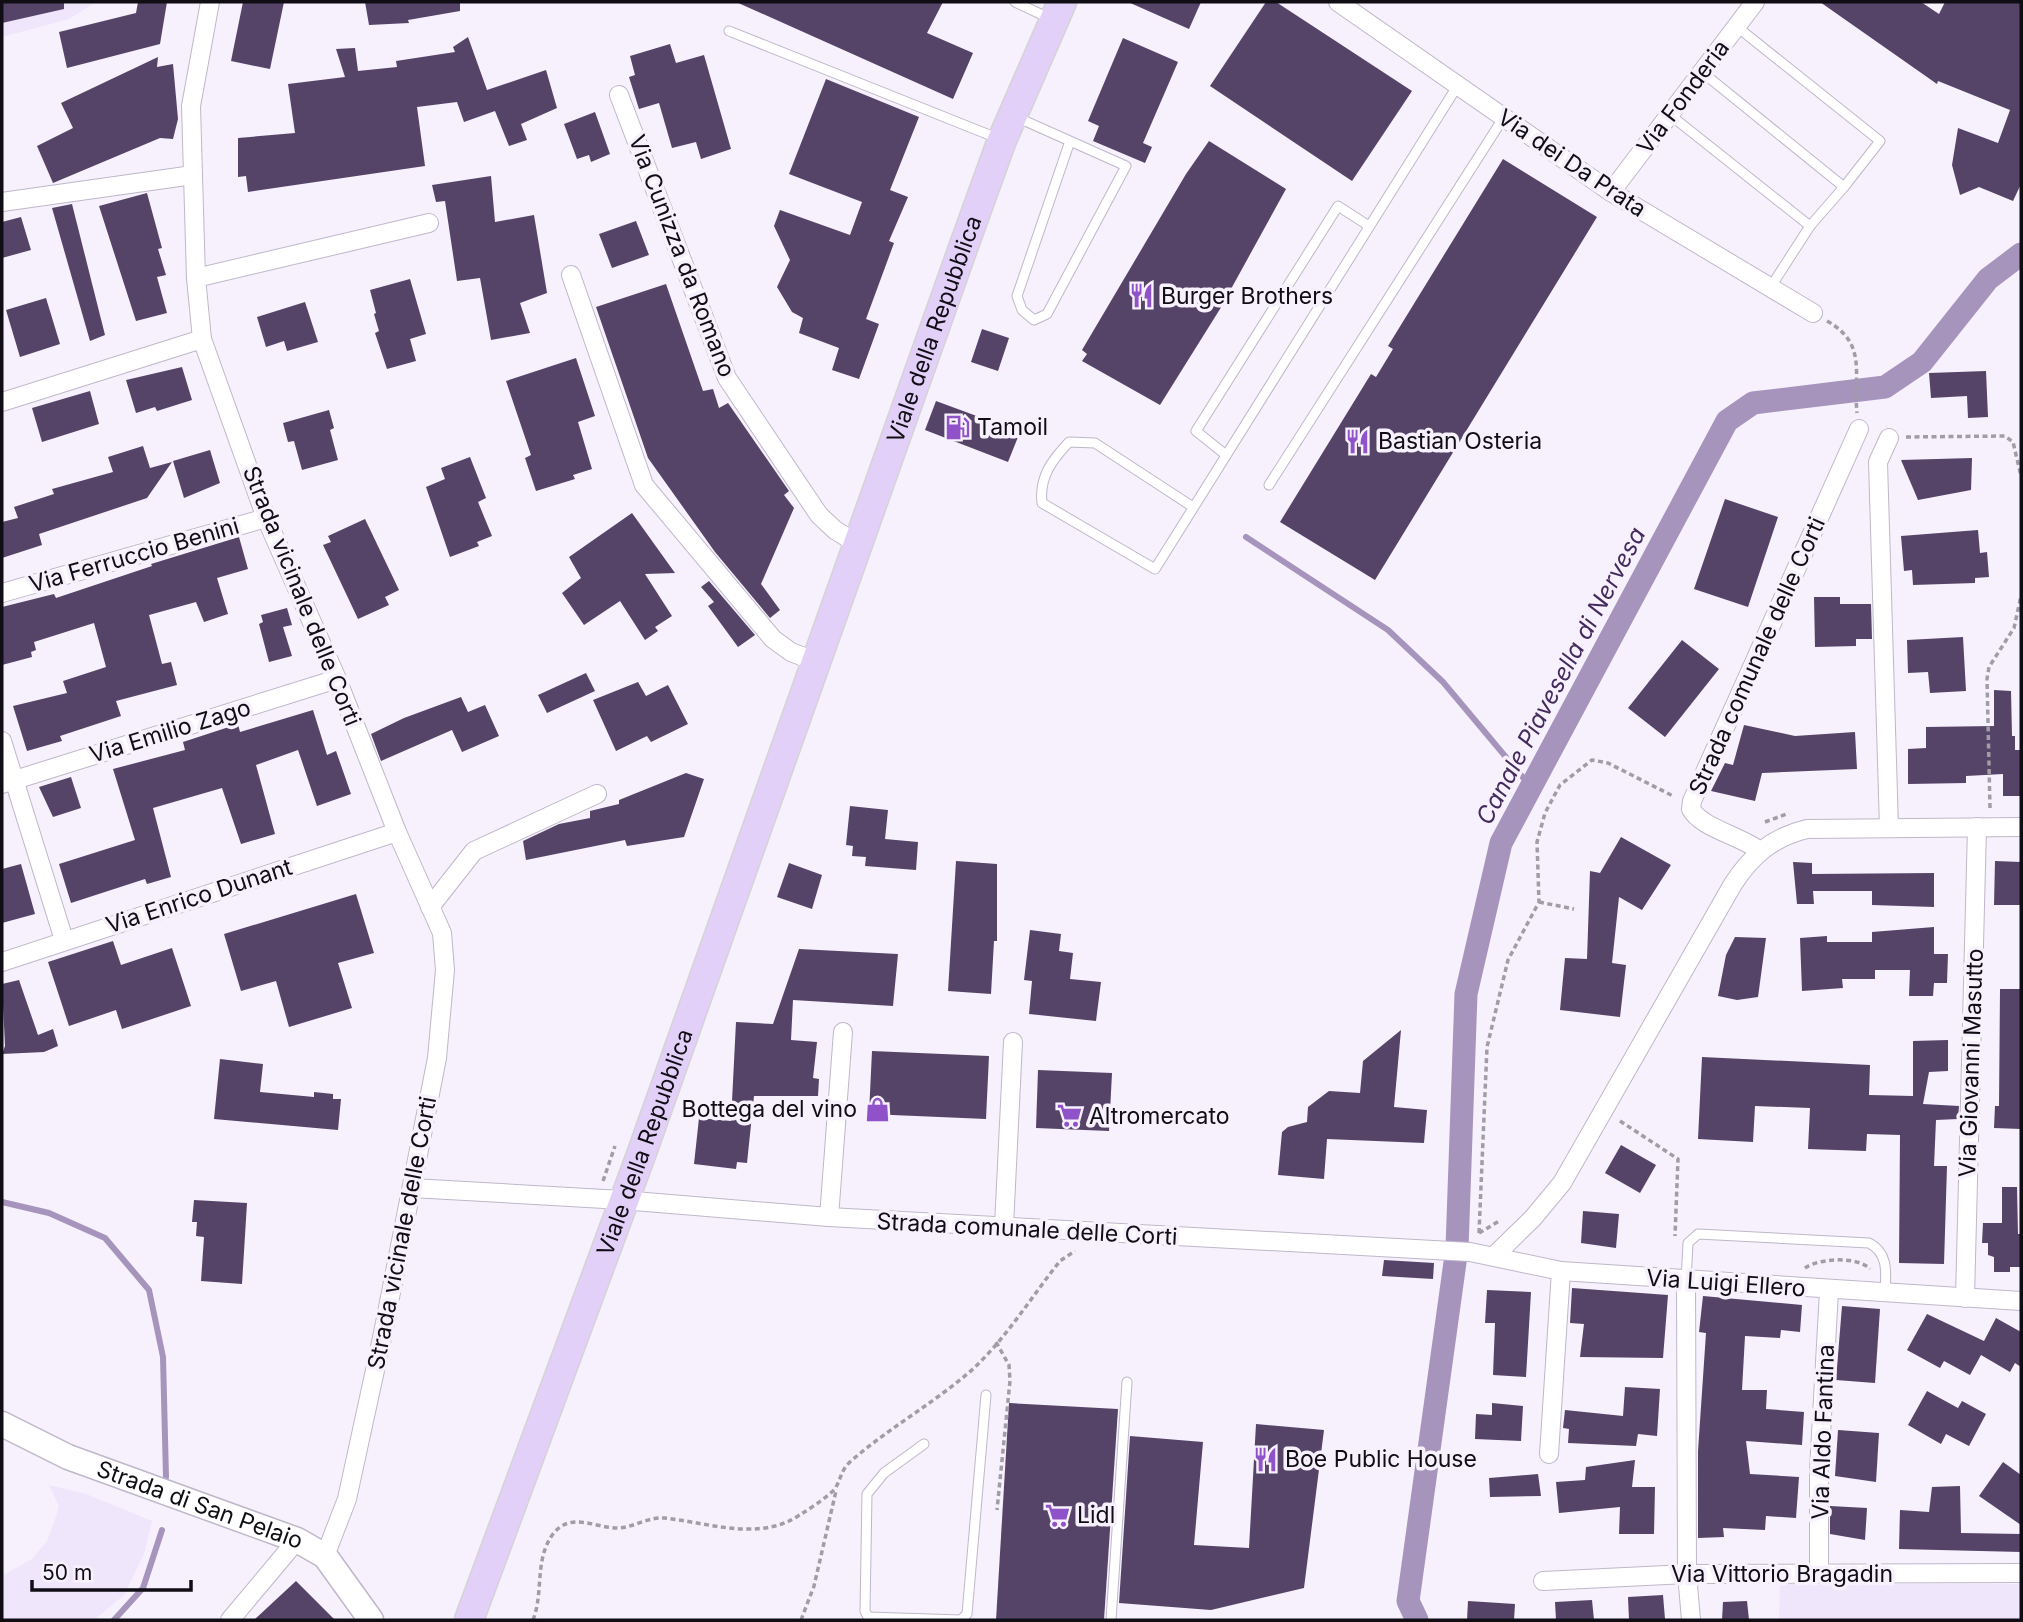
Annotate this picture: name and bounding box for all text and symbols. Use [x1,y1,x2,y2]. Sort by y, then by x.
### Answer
street label: Via Fonderia [1631,34,1735,160]
street label: Via dei Da Prata [1492,103,1652,223]
street label: Via Cunizza da Romano [623,131,741,381]
street label: Viale della Repubblica [881,212,987,447]
restaurant icon: Burger Brothers [1127,282,1155,310]
place label: Burger Brothers [1161,282,1333,310]
fuel station icon: Tamoil [943,413,971,441]
place label: Tamoil [977,413,1048,441]
restaurant icon: Bastian Osteria [1344,427,1372,455]
place label: Bastian Osteria [1378,427,1542,455]
street label: Strada vicinale delle Corti [237,462,367,730]
street label: Via Ferruccio Benini [26,512,242,598]
street label: Strada comunale delle Corti [1683,513,1831,799]
water label: Canale Piavesella di Nervesa [1470,522,1651,829]
street label: Via Emilio Zago [86,693,254,769]
street label: Via Enrico Dunant [102,853,296,939]
street label: Via Giovanni Masutto [1953,948,1989,1178]
street label: Viale della Repubblica [591,1025,699,1260]
street label: Strada vicinale delle Corti [362,1094,442,1372]
place label: Bottega del vino [682,1095,857,1123]
shop icon: Bottega del vino [863,1095,891,1123]
supermarket icon: Altromercato [1055,1102,1083,1130]
place label: Altromercato [1089,1102,1230,1130]
street label: Strada comunale delle Corti [876,1207,1178,1251]
street label: Via Luigi Ellero [1645,1263,1807,1303]
street label: Via Aldo Fantina [1806,1344,1840,1520]
restaurant icon: Boe Public House [1251,1445,1279,1473]
place label: Boe Public House [1285,1445,1477,1473]
street label: Strada di San Pelaio [93,1455,307,1555]
supermarket icon: Lidl [1043,1501,1071,1529]
place label: Lidl [1077,1501,1115,1529]
scale bar [32,1548,191,1592]
text: 50 m [42,1560,92,1585]
street label: Via Vittorio Bragadin [1671,1560,1893,1588]

